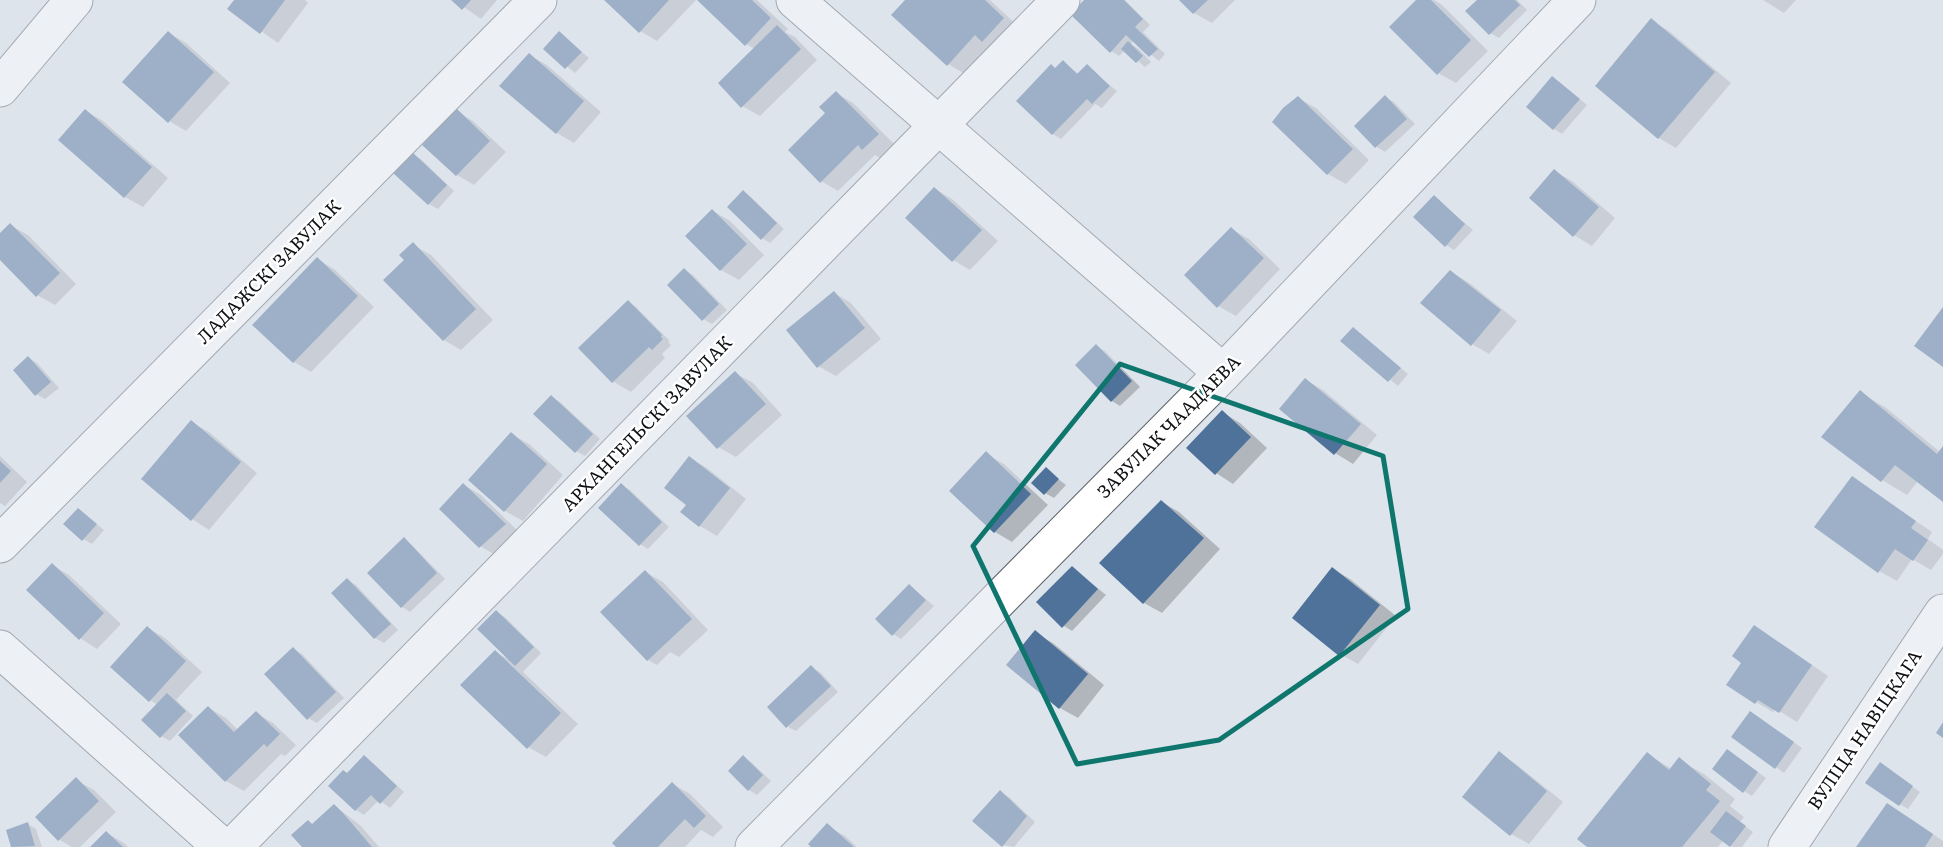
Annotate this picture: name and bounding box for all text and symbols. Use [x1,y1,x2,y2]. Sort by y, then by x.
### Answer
street label: ЛАДАЖСКІ ЗАВУЛАК [190,193,346,349]
street label: АРХАНГЕЛЬСКІ ЗАВУЛАК [554,329,737,517]
street label: ЗАВУЛАК ЧААДАЕВА [1090,348,1246,504]
street label: ВУЛІЦА НАВІЦКАГА [1800,644,1927,815]

